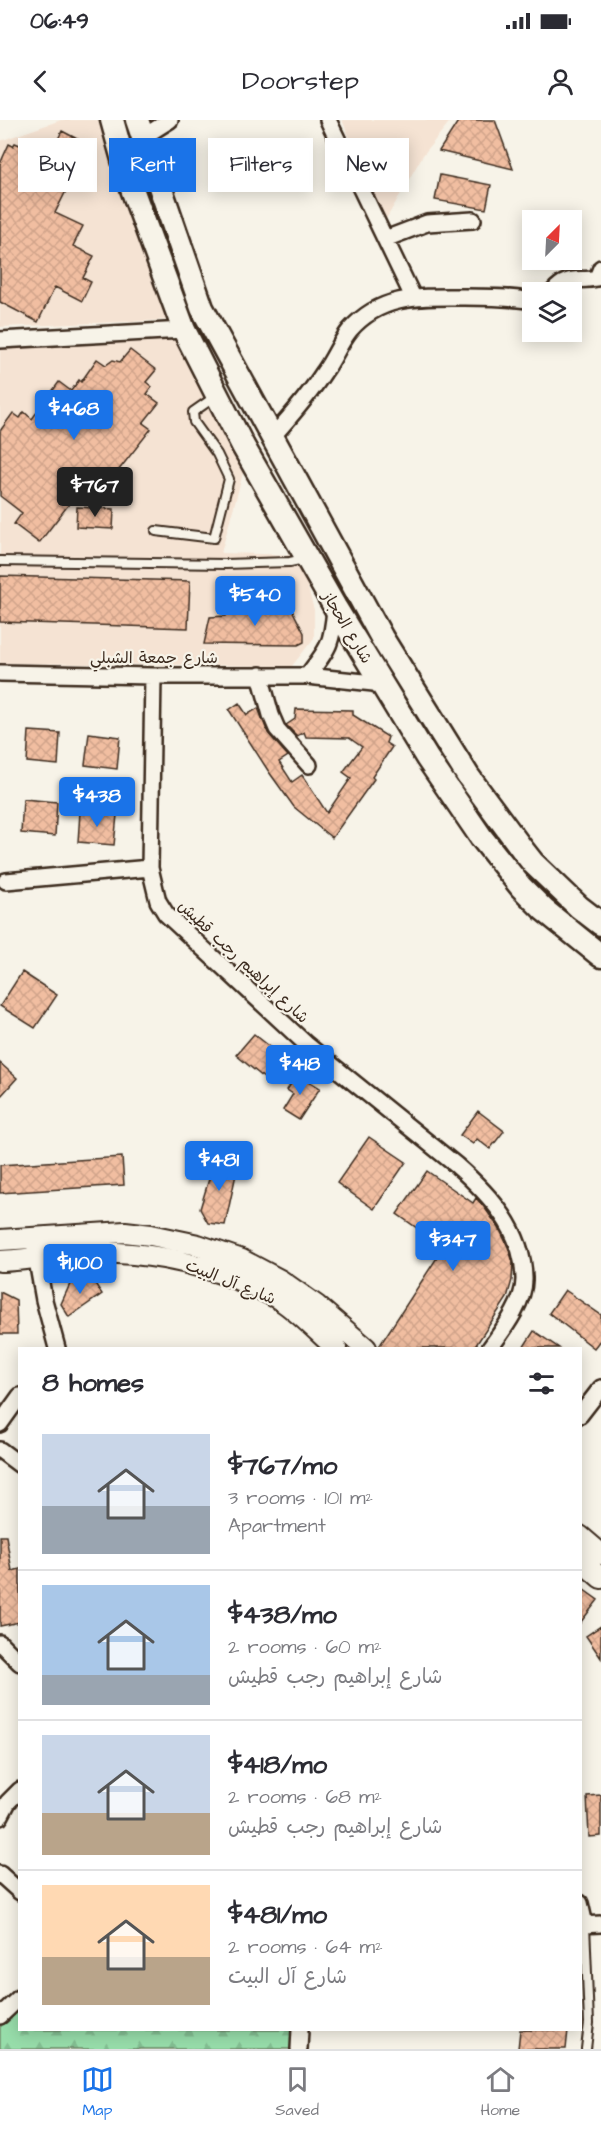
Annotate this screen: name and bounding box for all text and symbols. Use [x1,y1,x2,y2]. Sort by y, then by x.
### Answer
text: 06:49 [30,6,89,37]
text: Doorstep [242,62,359,100]
icon: back [24,65,57,98]
icon: person [544,65,577,98]
chip: Buy [18,138,97,192]
chip: Rent [109,138,196,192]
chip: Filters [208,138,313,192]
chip: New [325,138,409,192]
north arrow [522,210,582,270]
map controls [522,210,582,342]
button: layers [522,282,582,342]
pin: $468 [38,390,110,441]
text: $468 [49,395,99,423]
pin: $767 [59,467,131,518]
text: $767 [71,472,119,500]
pin: $540 [219,576,291,627]
text: $540 [229,581,281,609]
street label: شارع الحجاز [316,586,377,668]
street label: شارع جمعة الشبلي [90,647,218,672]
pin: $438 [61,777,133,828]
text: $438 [73,782,121,810]
street label: شارع إبراهيم رجب قطيش [172,895,314,1029]
pin: $418 [264,1045,336,1096]
text: $418 [280,1050,320,1078]
pin: $481 [183,1141,255,1192]
text: $481 [199,1146,239,1174]
pin: $347 [417,1221,489,1272]
text: $347 [429,1226,477,1254]
pin: $1,100 [31,1244,129,1295]
text: $1,100 [57,1249,103,1277]
street label: شارع آل البيت [182,1254,279,1310]
text: 8 homes [42,1365,144,1401]
icon: filters [525,1367,558,1400]
text: $767/mo [228,1448,337,1484]
icon: home [90,1458,162,1530]
text: 3 rooms · 101 m² [228,1484,373,1512]
text: Apartment [228,1512,326,1540]
text: $438/mo [228,1597,337,1633]
icon: home [90,1609,162,1681]
text: 2 rooms · 60 m² [228,1633,382,1661]
text: شارع إبراهيم رجب قطيش [228,1663,443,1691]
text: $418/mo [228,1747,327,1783]
icon: home [90,1759,162,1831]
text: 2 rooms · 68 m² [228,1783,382,1811]
text: شارع إبراهيم رجب قطيش [228,1813,443,1841]
text: $481/mo [228,1897,327,1933]
icon: home [90,1909,162,1981]
text: 2 rooms · 64 m² [228,1933,383,1961]
text: شارع آل البيت [228,1963,347,1991]
tab: Map [81,2063,114,2121]
tab: Saved [275,2063,319,2121]
tab: Home [480,2063,520,2121]

